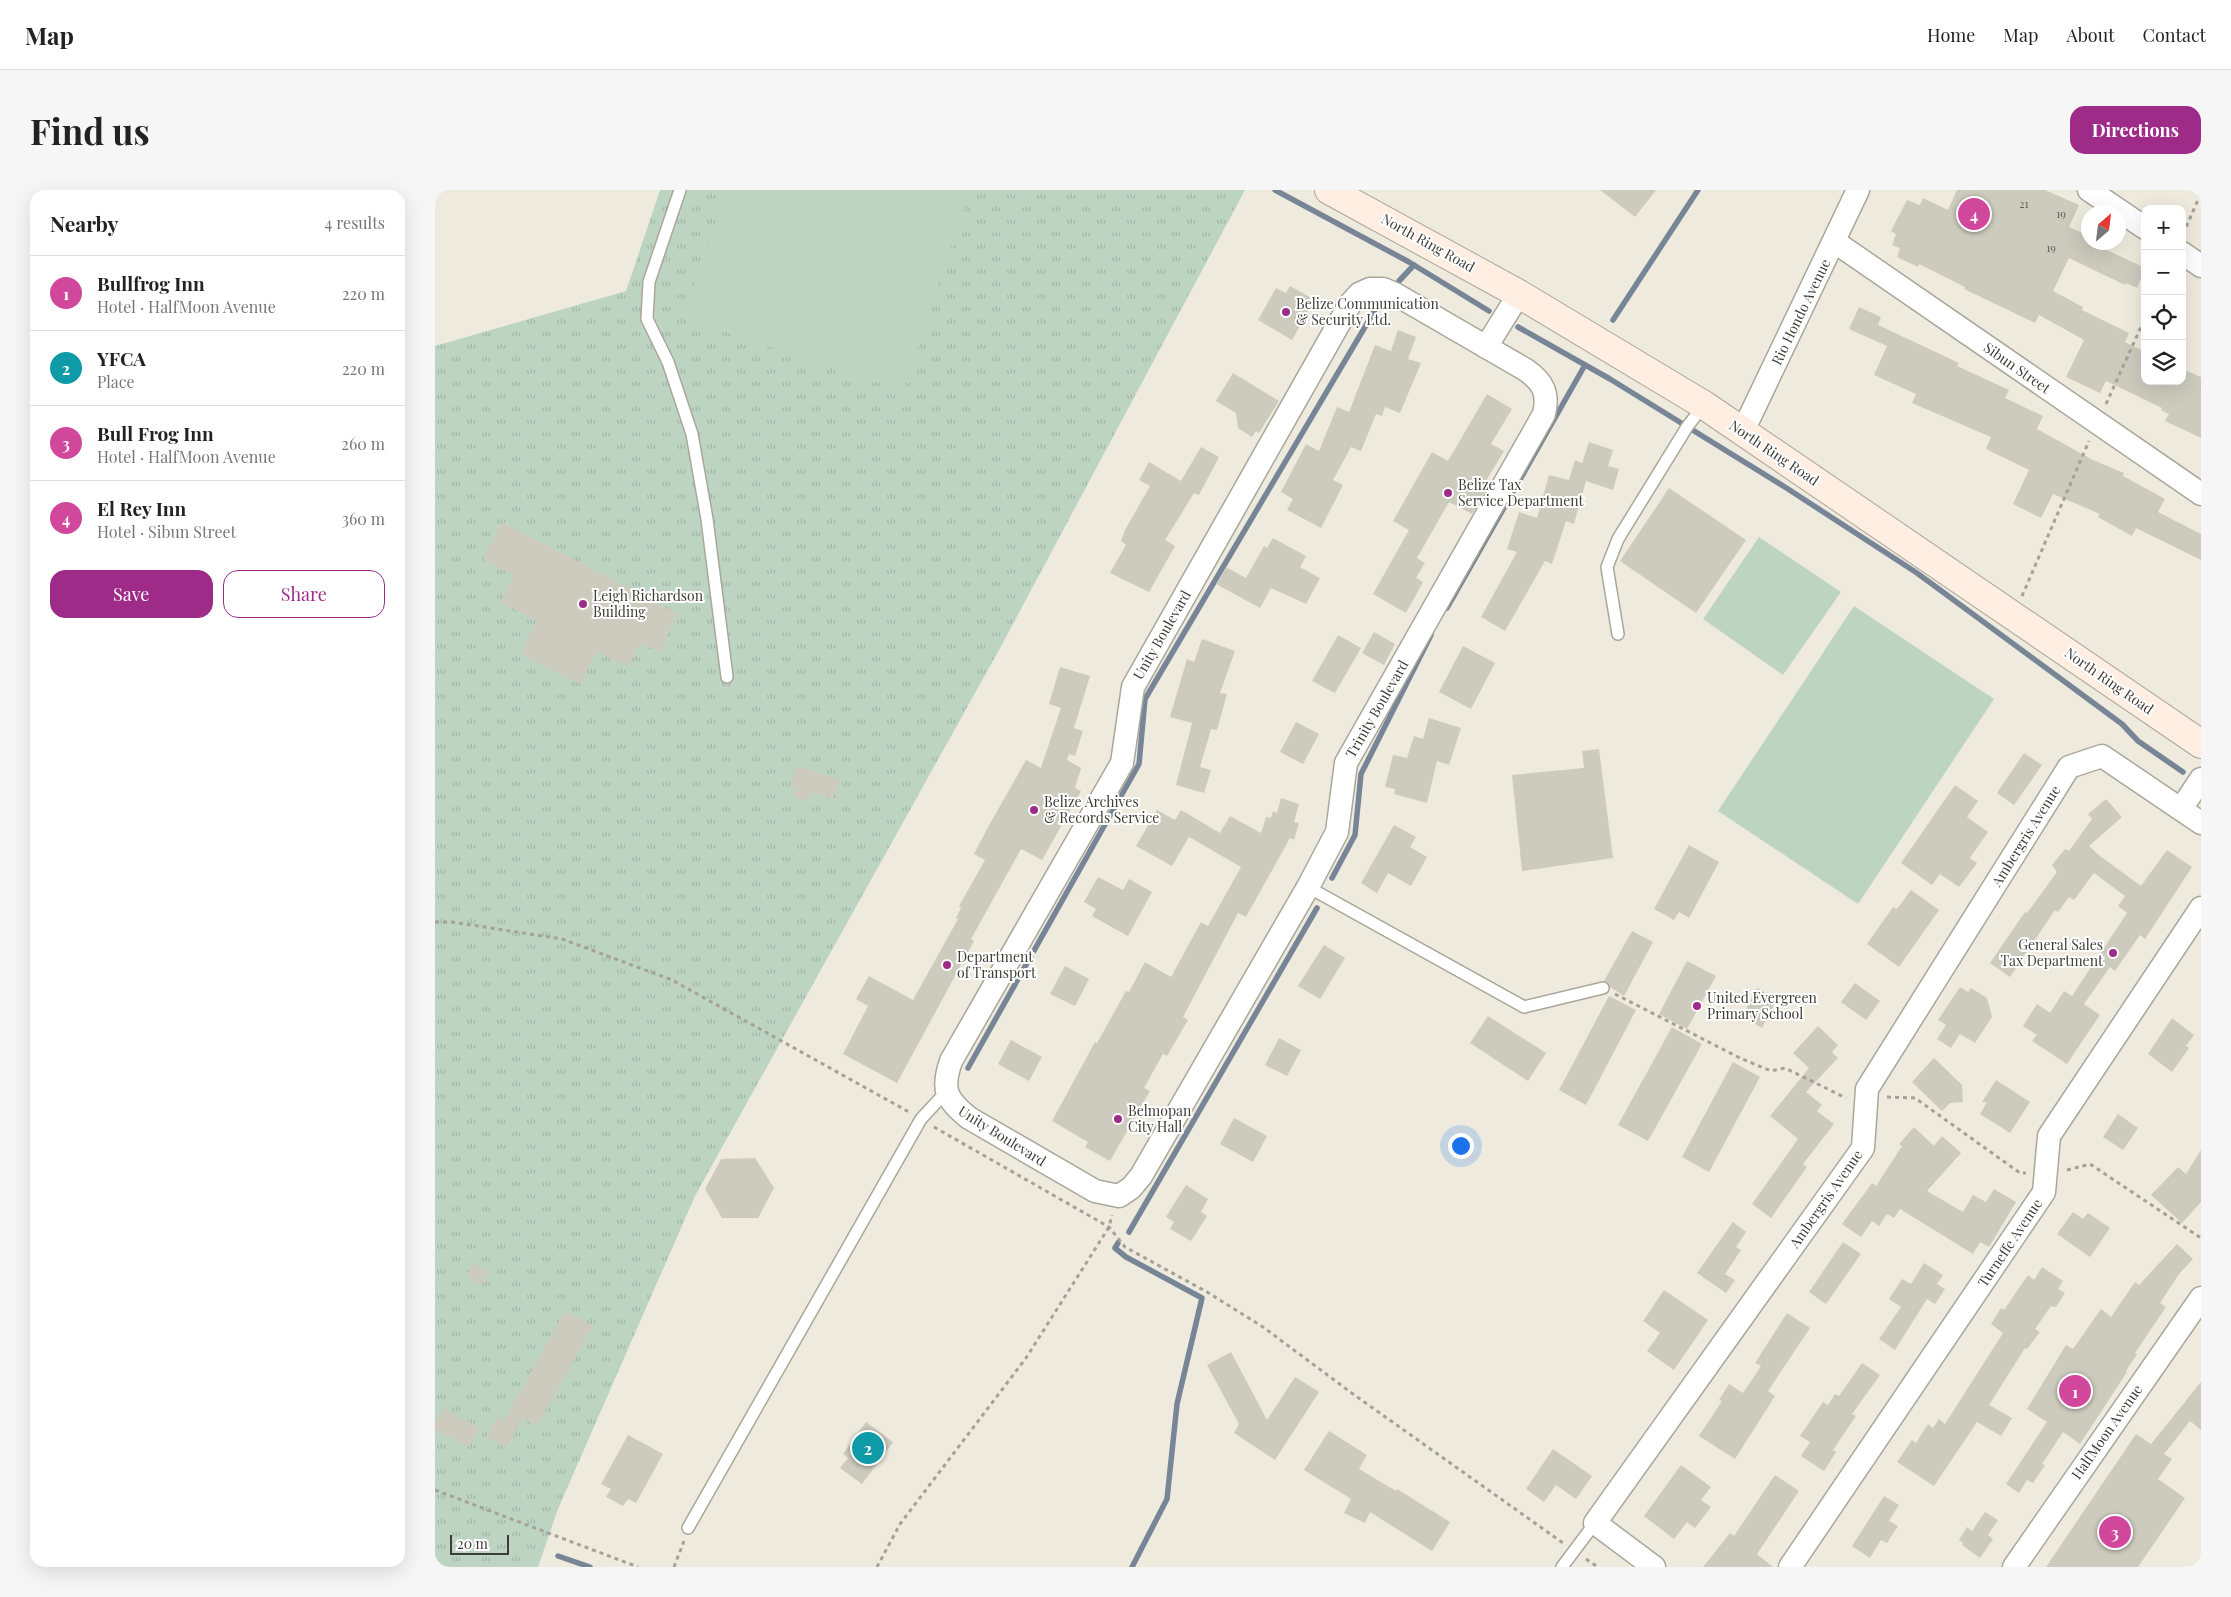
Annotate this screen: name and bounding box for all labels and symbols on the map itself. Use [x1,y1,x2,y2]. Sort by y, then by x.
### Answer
pin: 4 [1958,195,1990,233]
house number: 21 [2019,196,2029,211]
north arrow [2081,205,2126,250]
house number: 19 [2056,206,2066,221]
street label: North Ring Road [1378,209,1478,276]
house number: 19 [2046,240,2056,255]
street label: Rio Hondo Avenue [1767,256,1834,368]
place label: Belize Communication & Security Ltd. [1296,294,1439,329]
marker: Belize Communication & Security Ltd. [1280,306,1292,318]
street label: Sibun Street [1980,338,2055,398]
street label: North Ring Road [1726,416,1823,490]
place label: Belize Tax Service Department [1458,475,1585,510]
marker: Belize Tax Service Department [1442,487,1454,499]
place label: Leigh Richardson Building [593,586,704,621]
street label: Unity Boulevard [1128,587,1195,683]
marker: Leigh Richardson Building [577,598,589,610]
street label: North Ring Road [2061,643,2157,718]
street label: Trinity Boulevard [1341,656,1412,761]
street label: Ambergris Avenue [1986,782,2064,891]
place label: Belize Archives & Records Service [1044,792,1159,827]
marker: Belize Archives & Records Service [1028,804,1040,816]
place label: General Sales Tax Department [2001,935,2104,970]
place label: Department of Transport [957,947,1037,982]
marker: General Sales Tax Department [2107,947,2119,959]
marker: Department of Transport [941,959,953,971]
place label: United Evergreen Primary School [1707,988,1818,1023]
marker: United Evergreen Primary School [1691,1000,1703,1012]
street label: Unity Boulevard [955,1101,1050,1170]
place label: Belmopan City Hall [1128,1101,1192,1136]
marker: Belmopan City Hall [1112,1113,1124,1125]
your location [1448,1133,1474,1159]
street label: Ambergris Avenue [1784,1146,1867,1252]
street label: Turneffe Avenue [1973,1195,2046,1291]
pin: 1 [2059,1372,2091,1410]
street label: HalfMoon Avenue [2067,1381,2146,1483]
pin: 2 [852,1429,884,1467]
pin: 3 [2099,1513,2131,1551]
scale bar [450,1532,509,1555]

